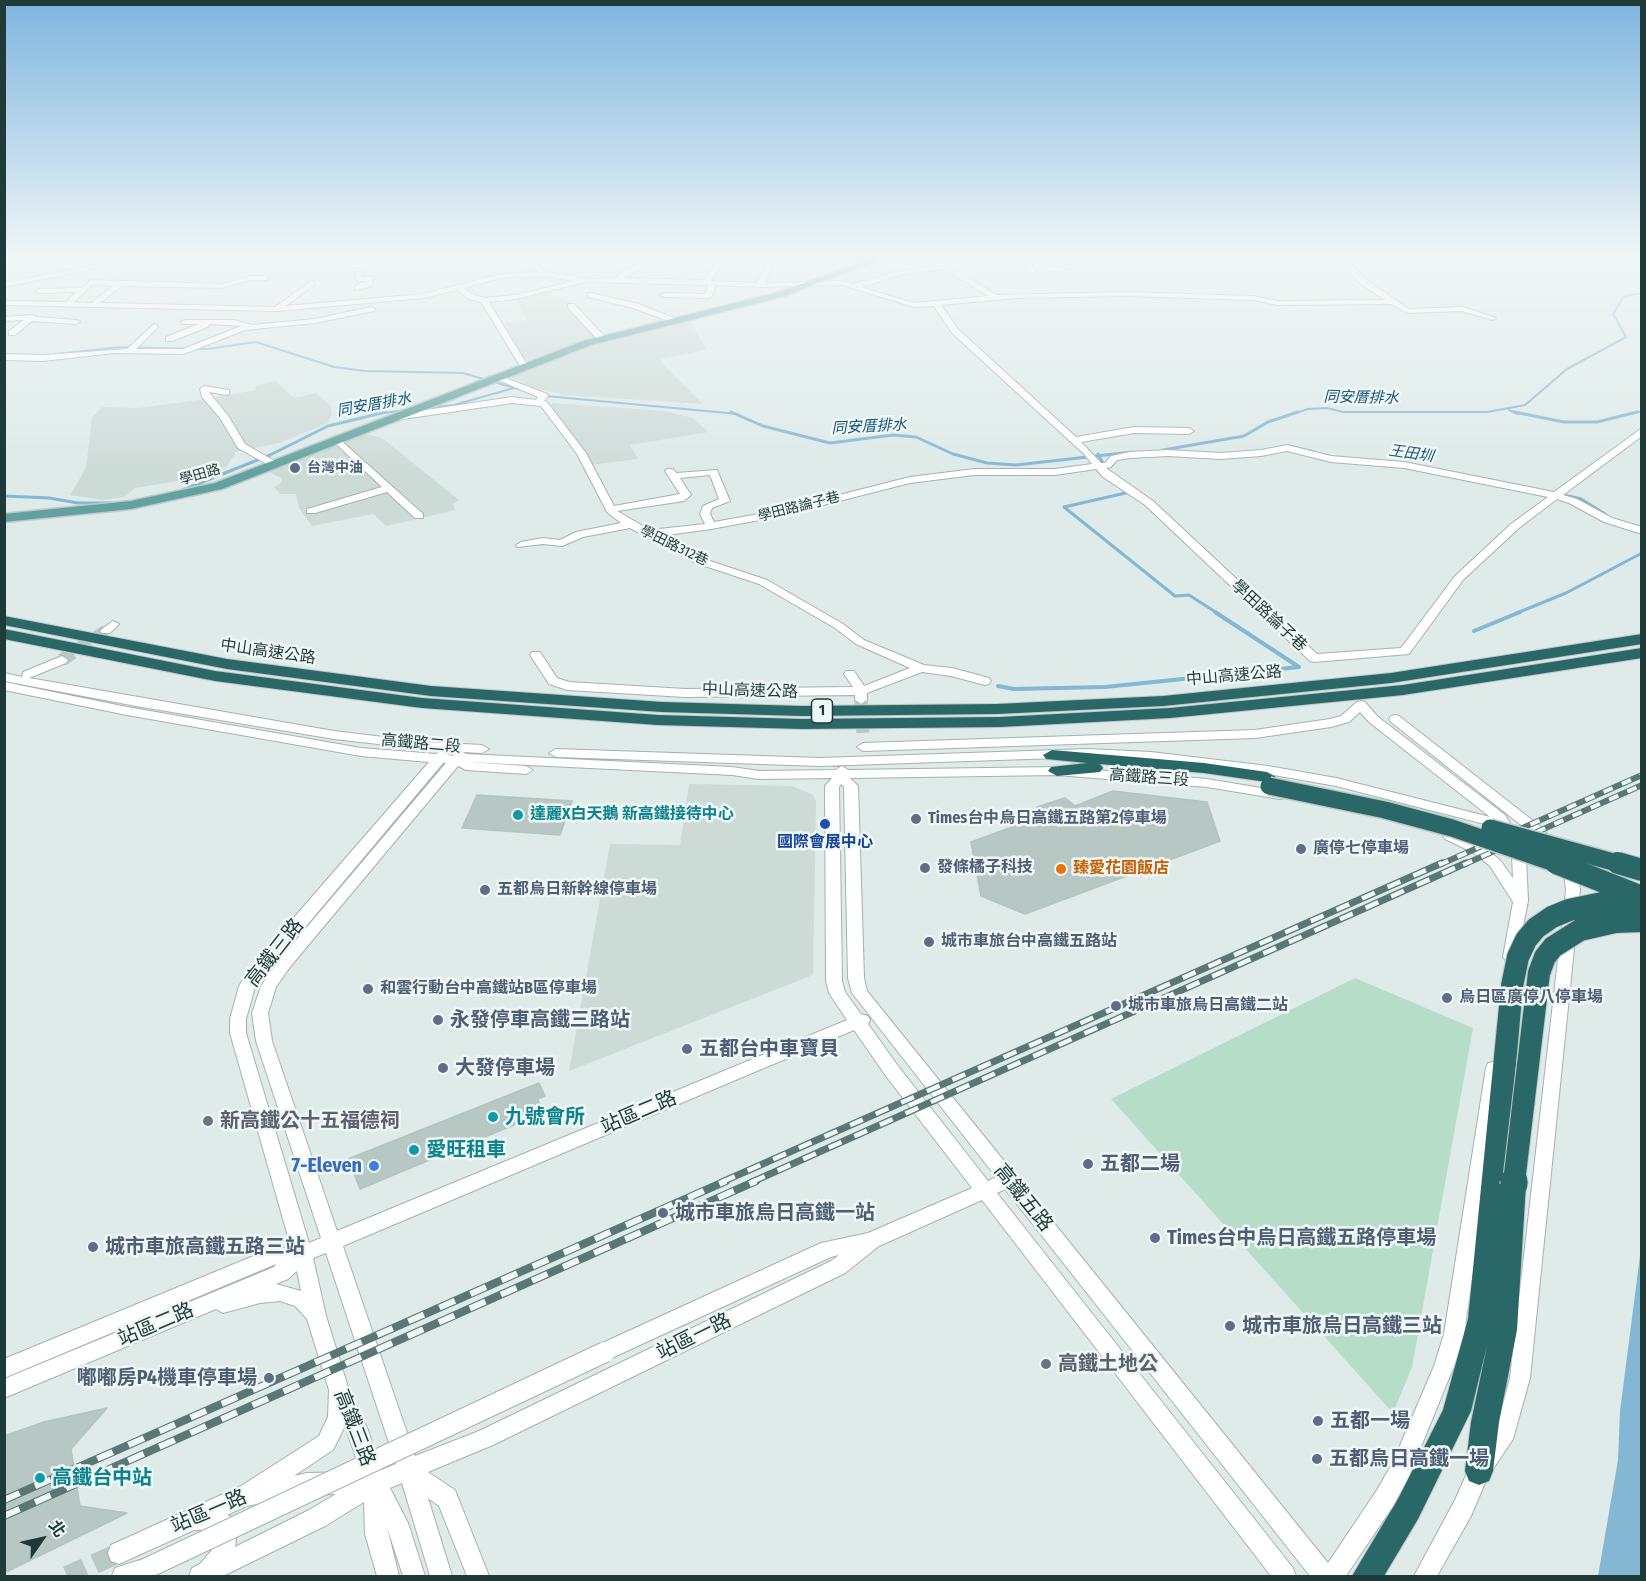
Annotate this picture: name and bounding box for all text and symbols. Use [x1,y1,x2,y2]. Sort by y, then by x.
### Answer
water label: 同安厝排水 [1323,388,1399,408]
water label: 同安厝排水 [336,390,412,420]
water label: 同安厝排水 [831,416,907,438]
water label: 王田圳 [1387,442,1435,466]
place label: 台灣中油 [307,460,363,476]
street label: 學田路 [177,461,223,489]
marker: 台灣中油 [288,461,302,475]
street label: 學田路論子巷 [756,489,842,525]
street label: 學田路312巷 [637,522,711,570]
street label: 學田路論子巷 [1227,576,1311,656]
street label: 中山高速公路 [219,636,317,668]
street label: 中山高速公路 [1185,662,1283,690]
street label: 中山高速公路 [702,680,798,702]
road number: 1 [812,699,832,723]
street label: 高鐵路二段 [380,731,462,757]
street label: 高鐵路三段 [1108,766,1190,790]
place label: 達麗X白天鵝 新高鐵接待中心 [530,805,734,825]
marker: 達麗X白天鵝 新高鐵接待中心 [511,808,525,822]
place label: Times台中烏日高鐵五路第2停車場 [928,809,1167,829]
marker: Times台中烏日高鐵五路第2停車場 [909,812,923,826]
marker: 國際會展中心 [818,817,832,831]
place label: 國際會展中心 [777,833,873,853]
place label: 廣停七停車場 [1313,839,1409,859]
marker: 廣停七停車場 [1294,842,1308,856]
place label: 發條橘子科技 [937,858,1033,878]
place label: 臻愛花園飯店 [1073,859,1169,879]
marker: 發條橘子科技 [918,861,932,875]
marker: 臻愛花園飯店 [1054,862,1068,876]
place label: 五都烏日新幹線停車場 [497,880,657,900]
marker: 五都烏日新幹線停車場 [478,883,492,897]
street label: 高鐵三路 [241,914,309,992]
place label: 城市車旅台中高鐵五路站 [941,932,1117,952]
marker: 城市車旅台中高鐵五路站 [922,935,936,949]
place label: 和雲行動台中高鐵站B區停車場 [380,979,597,999]
marker: 和雲行動台中高鐵站B區停車場 [361,982,375,996]
place label: 烏日區廣停八停車場 [1459,988,1603,1008]
marker: 烏日區廣停八停車場 [1440,991,1454,1005]
place label: 城市車旅烏日高鐵二站 [1128,996,1288,1016]
marker: 城市車旅烏日高鐵二站 [1109,999,1123,1013]
place label: 永發停車高鐵三路站 [450,1008,630,1032]
marker: 永發停車高鐵三路站 [431,1013,445,1027]
place label: 五都台中車寶貝 [699,1037,839,1061]
marker: 五都台中車寶貝 [680,1042,694,1056]
place label: 大發停車場 [455,1056,555,1080]
marker: 大發停車場 [436,1061,450,1075]
street label: 站區二路 [597,1086,681,1140]
place label: 九號會所 [505,1105,585,1129]
place label: 新高鐵公十五福德祠 [220,1109,400,1133]
marker: 九號會所 [486,1110,500,1124]
marker: 新高鐵公十五福德祠 [201,1114,215,1128]
place label: 愛旺租車 [426,1138,506,1162]
marker: 愛旺租車 [407,1143,421,1157]
place label: 五都二場 [1100,1152,1180,1176]
place label: 7-Eleven [291,1154,362,1178]
marker: 五都二場 [1081,1157,1095,1171]
marker: 7-Eleven [367,1159,381,1173]
street label: 高鐵五路 [989,1159,1057,1237]
place label: 城市車旅烏日高鐵一站 [675,1201,875,1225]
marker: 城市車旅烏日高鐵一站 [656,1206,670,1220]
place label: Times台中烏日高鐵五路停車場 [1167,1226,1436,1250]
marker: Times台中烏日高鐵五路停車場 [1148,1231,1162,1245]
place label: 城市車旅高鐵五路三站 [105,1235,305,1259]
marker: 城市車旅高鐵五路三站 [86,1240,100,1254]
street label: 站區二路 [114,1298,198,1352]
street label: 站區一路 [653,1309,735,1365]
place label: 城市車旅烏日高鐵三站 [1242,1314,1442,1338]
marker: 城市車旅烏日高鐵三站 [1223,1319,1237,1333]
place label: 高鐵土地公 [1058,1352,1158,1376]
marker: 高鐵土地公 [1039,1357,1053,1371]
place label: 嘟嘟房P4機車停車場 [77,1366,257,1390]
marker: 嘟嘟房P4機車停車場 [262,1371,276,1385]
street label: 高鐵三路 [328,1386,380,1470]
place label: 五都一場 [1330,1409,1410,1433]
marker: 五都一場 [1311,1414,1325,1428]
place label: 五都烏日高鐵一場 [1329,1447,1489,1471]
marker: 五都烏日高鐵一場 [1310,1452,1324,1466]
place label: 高鐵台中站 [52,1466,152,1490]
marker: 高鐵台中站 [33,1471,47,1485]
street label: 站區一路 [167,1485,251,1539]
north arrow [12,1509,72,1569]
text: 北 [45,1517,70,1541]

